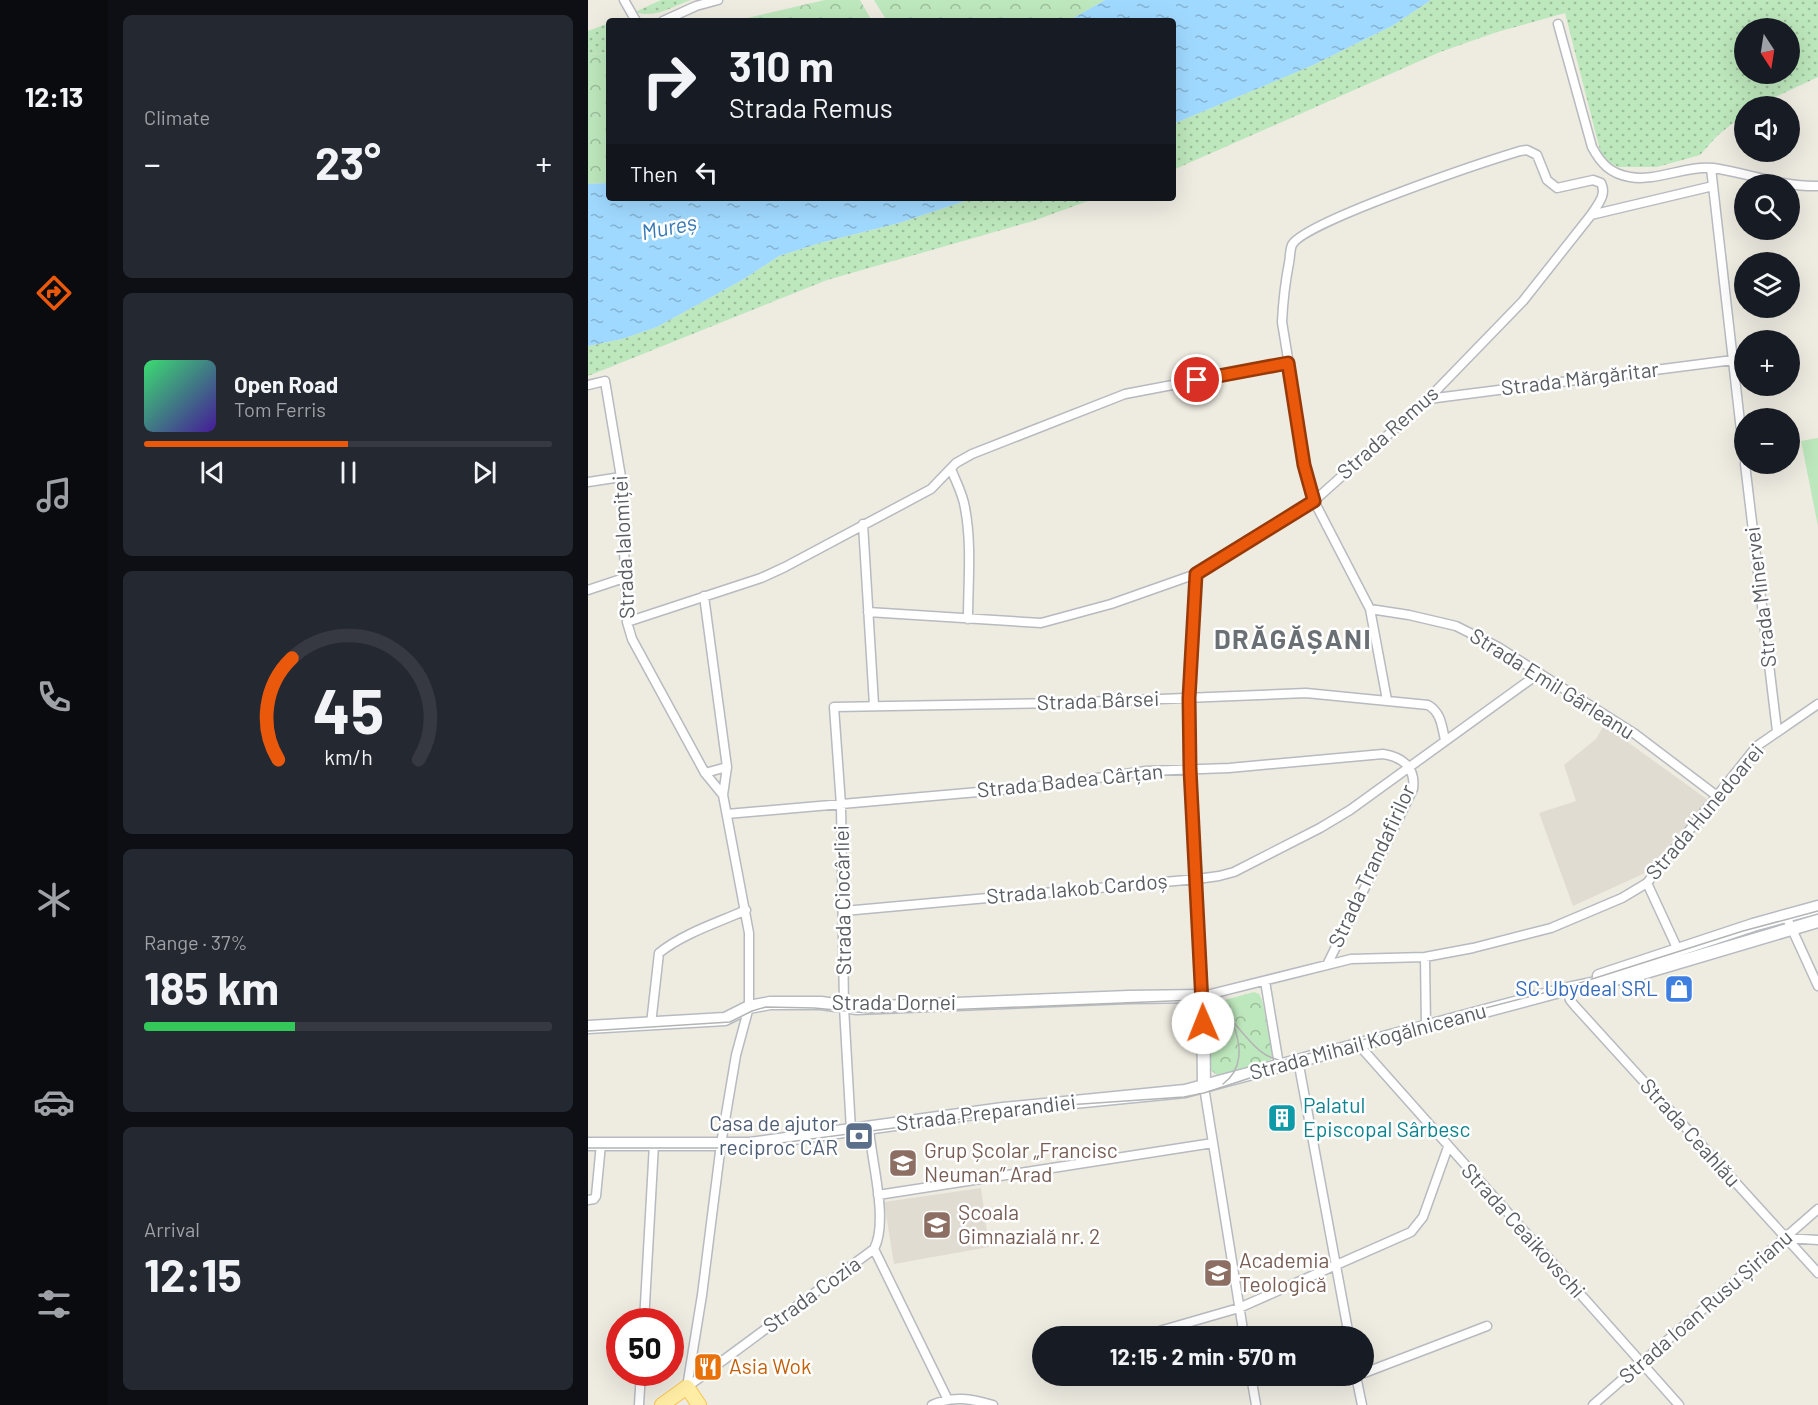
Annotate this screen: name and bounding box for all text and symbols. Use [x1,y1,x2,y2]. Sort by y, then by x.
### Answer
north arrow [1734,18,1800,84]
map controls [1734,18,1800,474]
text: 310 m [729,40,834,90]
icon: right [630,42,708,120]
text: 12:13 [25,80,83,112]
text: Strada Remus [729,91,893,123]
button: sound [1734,96,1800,162]
text: Climate [144,105,210,129]
text: 23° [315,135,381,189]
text: − [144,143,161,183]
text: + [535,143,552,183]
icon: left [690,156,723,189]
text: Then [630,160,678,186]
button: search [1734,174,1800,240]
water label: Mureș [639,208,699,244]
button: layers [1734,252,1800,318]
icon: directions [33,272,75,314]
button: + [1734,330,1800,396]
pin [1171,354,1222,405]
street label: Strada Mărgăritar [1500,355,1660,400]
icon: arrive [1180,363,1213,396]
text: Open Road [234,371,338,397]
street label: Strada Remus [1331,380,1443,484]
text: Tom Ferris [234,397,326,421]
button: − [1734,408,1800,474]
icon: previous [196,456,229,489]
icon: pause [332,456,365,489]
icon: next [468,456,501,489]
icon: music [33,474,75,516]
street label: Strada Ialomiței [606,475,639,619]
street label: Strada Minervei [1738,525,1781,669]
district label: DRĂGĂȘANI [1214,622,1372,654]
street label: Strada Emil Gârleanu [1466,622,1640,744]
text: 45 [312,672,384,746]
icon: phone [33,676,75,718]
street label: Strada Bârsei [1036,685,1160,714]
street label: Strada Hunedoarei [1640,738,1768,884]
text: km/h [324,744,372,769]
street label: Strada Badea Cârțan [976,757,1164,802]
street label: Strada Trandafirilor [1322,780,1420,951]
street label: Strada Ciocârliei [828,825,855,975]
street label: Strada Iakob Cardoș [985,867,1169,908]
icon: climate [33,879,75,921]
text: Range · 37% [144,930,248,954]
text: 185 km [144,960,279,1014]
shop icon: SC Ubydeal SRL [1663,973,1695,1005]
place label: SC Ubydeal SRL [1515,975,1658,1000]
street label: Strada Dornei [832,989,956,1014]
position arrow [1171,991,1235,1055]
street label: Strada Mihail Kogălniceanu [1246,997,1489,1084]
street label: Strada Ceahlău [1636,1073,1746,1191]
icon: car [33,1081,75,1123]
street label: Strada Preparandiei [894,1088,1077,1135]
place label: Palatul Episcopal Sârbesc [1303,1092,1470,1141]
building icon: Palatul Episcopal Sârbesc [1266,1102,1298,1134]
place label: Casa de ajutor reciproc CAR [709,1110,838,1159]
bank icon: Casa de ajutor reciproc CAR [843,1120,875,1152]
place label: Grup Școlar „Francisc Neuman” Arad [924,1137,1118,1186]
school or university icon: Grup Școlar „Francisc Neuman” Arad [887,1147,919,1179]
street label: Strada Ceaikovschi [1457,1157,1591,1303]
place label: Școala Gimnazială nr. 2 [958,1199,1100,1248]
school or university icon: Școala Gimnazială nr. 2 [921,1209,953,1241]
text: Arrival [144,1217,200,1241]
street label: Strada Ioan Rusu Șirianu [1613,1224,1797,1388]
text: 12:15 [144,1247,242,1301]
place label: Academia Teologică [1239,1247,1329,1296]
street label: Strada Cozia [758,1250,865,1337]
school or university icon: Academia Teologică [1202,1257,1234,1289]
icon: filters [33,1283,75,1325]
speed limit sign: 50 [606,1308,684,1386]
text: 12:15 · 2 min · 570 m [1110,1343,1296,1369]
restaurant icon: Asia Wok [692,1351,724,1383]
place label: Asia Wok [729,1353,812,1378]

